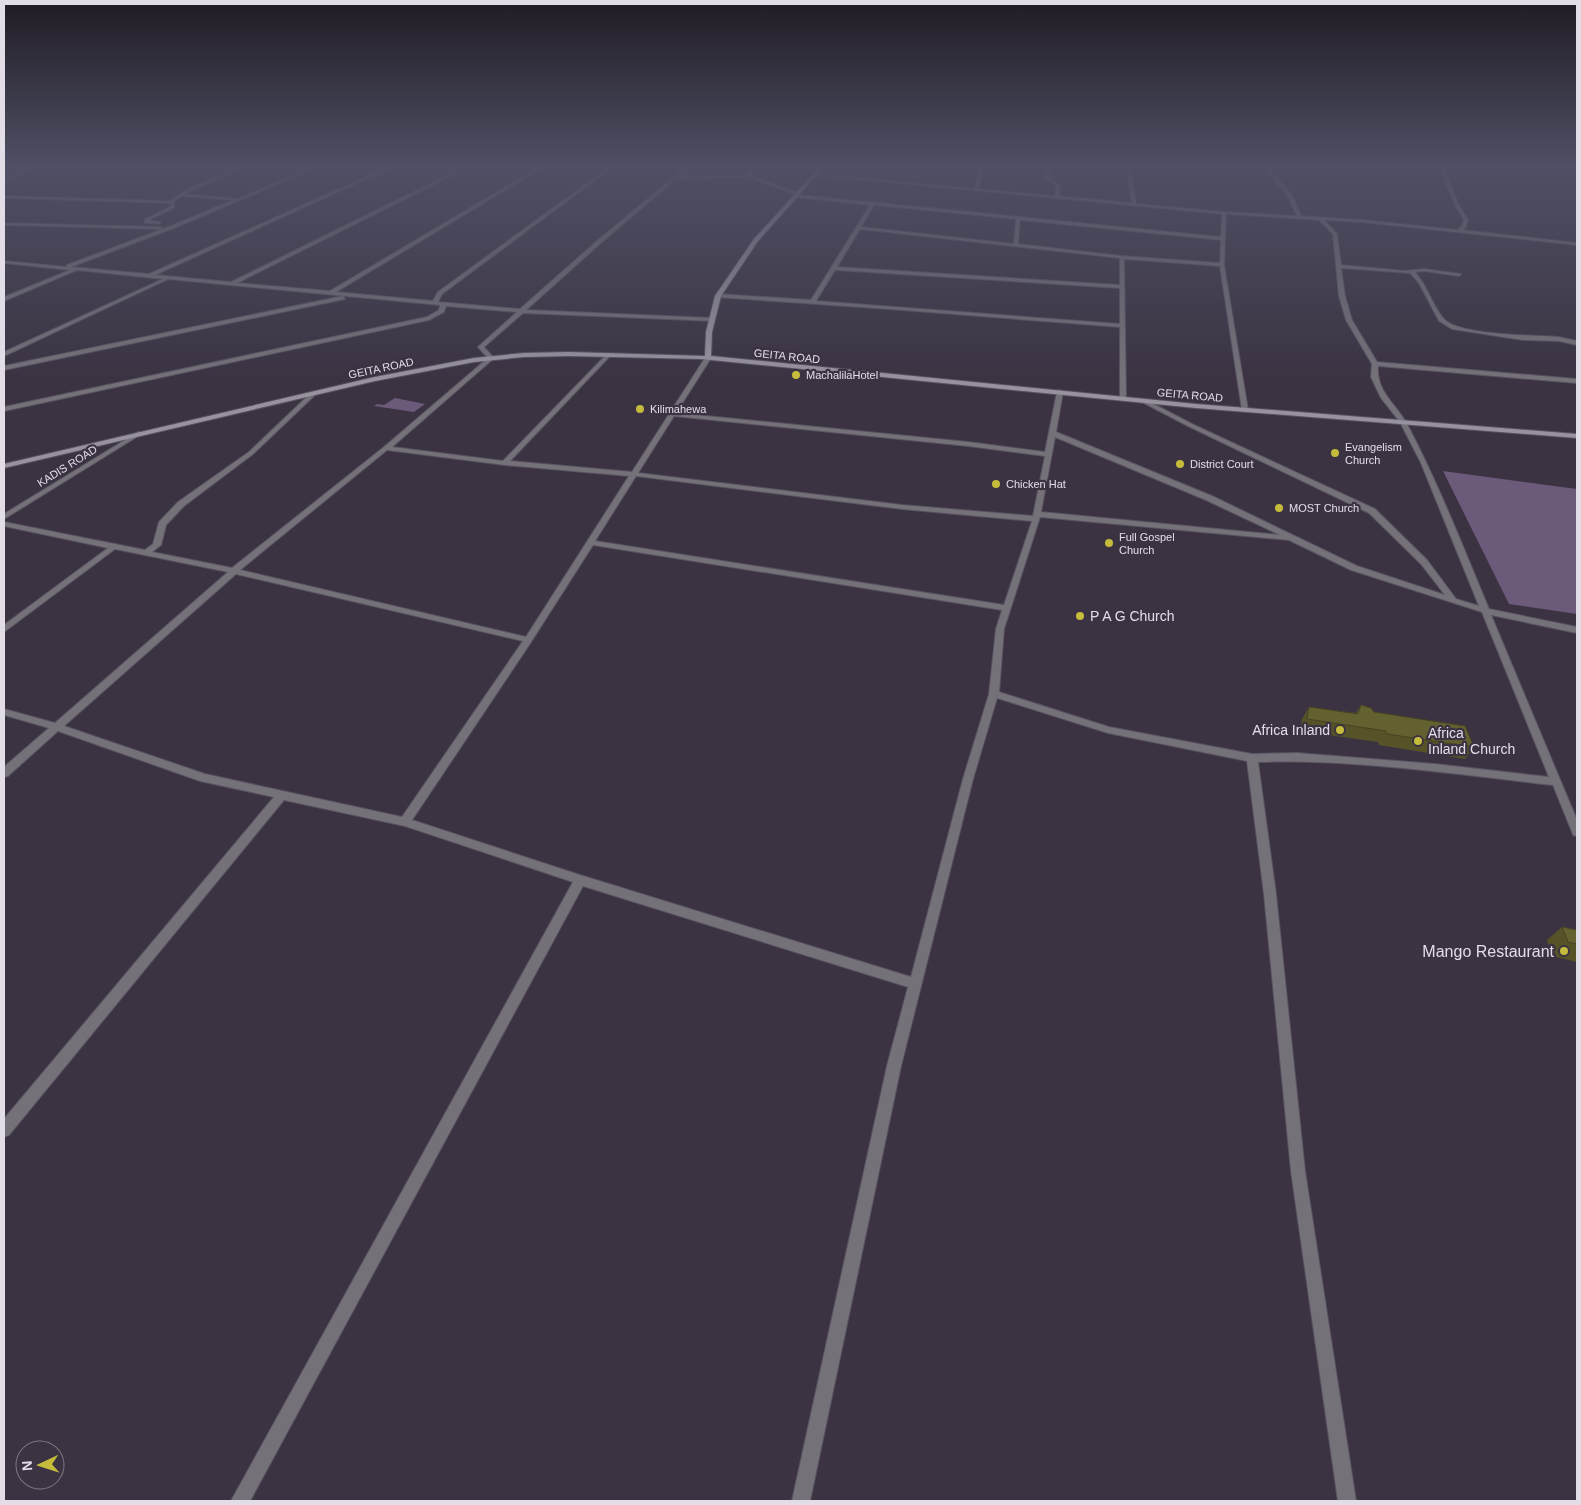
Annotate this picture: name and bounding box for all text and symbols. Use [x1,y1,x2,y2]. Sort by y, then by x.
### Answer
street label: GEITA ROAD [753,347,821,365]
street label: GEITA ROAD [347,355,415,381]
marker: MachalilaHotel [790,369,802,381]
place label: MachalilaHotel [806,369,878,381]
street label: GEITA ROAD [1156,386,1224,404]
marker: Kilimahewa [634,403,646,415]
place label: Kilimahewa [650,403,707,415]
place label: Evangelism Church [1345,441,1402,466]
street label: KADIS ROAD [35,443,99,489]
marker: Evangelism Church [1329,447,1341,459]
marker: District Court [1174,458,1186,470]
place label: District Court [1190,458,1254,470]
marker: Chicken Hat [990,478,1002,490]
place label: Chicken Hat [1006,478,1066,490]
marker: MOST Church [1273,502,1285,514]
place label: MOST Church [1289,502,1359,514]
place label: Full Gospel Church [1119,531,1175,556]
marker: Full Gospel Church [1103,537,1115,549]
place label: P A G Church [1090,608,1175,624]
marker: P A G Church [1074,610,1086,622]
place label: Africa Inland [1252,722,1330,738]
marker: Africa Inland [1334,724,1346,736]
place label: Africa Inland Church [1428,725,1515,757]
marker: Africa Inland Church [1412,735,1424,747]
place label: Mango Restaurant [1422,943,1555,960]
marker: Mango Restaurant [1558,945,1570,957]
north arrow [15,1440,65,1490]
text: N [19,1460,35,1472]

